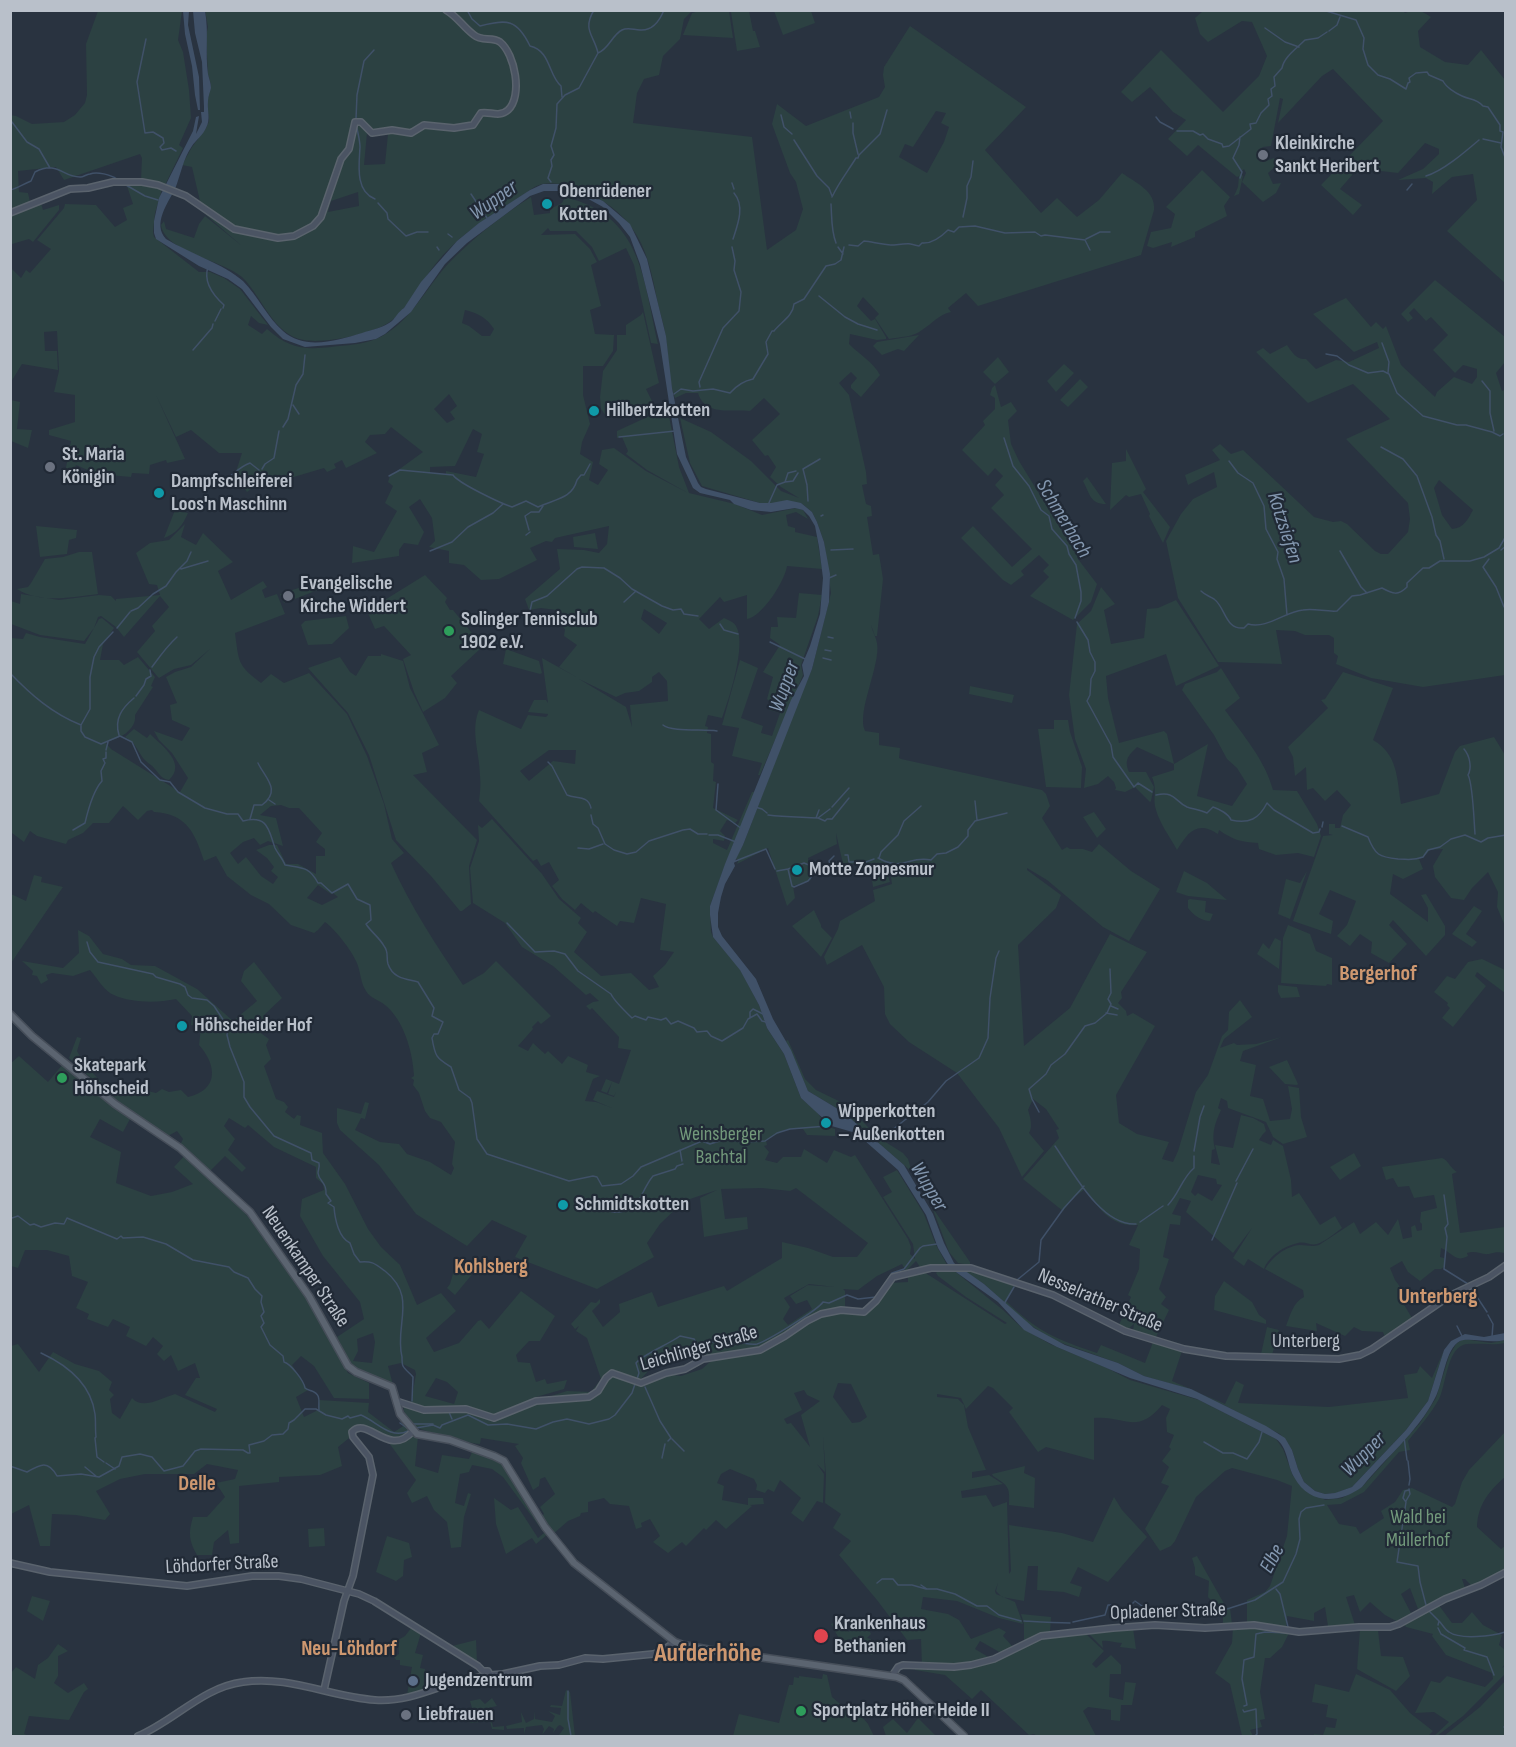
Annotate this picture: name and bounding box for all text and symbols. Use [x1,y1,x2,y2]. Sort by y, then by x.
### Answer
place label: Kleinkirche Sankt Heribert [1275,132,1379,179]
marker: Kleinkirche Sankt Heribert [1256,148,1270,162]
water label: Wupper [465,176,523,226]
place label: Obenrüdener Kotten [559,180,651,227]
marker: Obenrüdener Kotten [540,197,554,211]
place label: Hilbertzkotten [606,399,710,423]
marker: Hilbertzkotten [587,404,601,418]
place label: St. Maria Königin [62,443,125,490]
marker: St. Maria Königin [43,460,57,474]
place label: Dampfschleiferei Loos'n Maschinn [171,470,292,517]
water label: Schmerbach [1030,475,1096,563]
marker: Dampfschleiferei Loos'n Maschinn [152,486,166,500]
water label: Kotzsiefen [1261,489,1307,567]
place label: Evangelische Kirche Widdert [300,572,406,619]
marker: Evangelische Kirche Widdert [281,589,295,603]
place label: Solinger Tennisclub 1902 e.V. [461,608,598,655]
marker: Solinger Tennisclub 1902 e.V. [442,624,456,638]
water label: Wupper [764,658,806,716]
place label: Motte Zoppesmur [809,858,934,882]
marker: Motte Zoppesmur [790,863,804,877]
district label: Bergerhof [1339,961,1417,987]
place label: Höhscheider Hof [194,1014,312,1038]
marker: Höhscheider Hof [175,1019,189,1033]
place label: Skatepark Höhscheid [74,1054,149,1101]
marker: Skatepark Höhscheid [55,1071,69,1085]
place label: Wipperkotten – Außenkotten [838,1100,945,1147]
marker: Wipperkotten – Außenkotten [819,1116,833,1130]
park label: Weinsberger Bachtal [679,1123,763,1170]
water label: Wupper [904,1158,952,1216]
place label: Schmidtskotten [575,1193,689,1217]
marker: Schmidtskotten [556,1198,570,1212]
street label: Neuenkamper Straße [256,1202,354,1332]
district label: Kohlsberg [454,1255,528,1281]
street label: Nesselrather Straße [1034,1264,1166,1338]
district label: Unterberg [1398,1284,1478,1310]
street label: Leichlinger Straße [638,1321,760,1377]
street label: Unterberg [1272,1330,1340,1354]
water label: Wupper [1336,1427,1392,1483]
district label: Delle [178,1472,216,1498]
park label: Wald bei Müllerhof [1386,1506,1450,1553]
water label: Elbe [1255,1540,1291,1578]
street label: Löhdorfer Straße [165,1550,279,1580]
street label: Opladener Straße [1110,1598,1226,1626]
place label: Krankenhaus Bethanien [834,1612,926,1659]
marker: Krankenhaus Bethanien [812,1627,830,1645]
district label: Neu-Löhdorf [301,1637,397,1663]
district label: Aufderhöhe [654,1638,762,1670]
place label: Jugendzentrum [425,1669,532,1693]
marker: Jugendzentrum [406,1674,420,1688]
place label: Sportplatz Höher Heide II [813,1699,990,1723]
place label: Liebfrauen [418,1703,494,1727]
marker: Sportplatz Höher Heide II [794,1704,808,1718]
marker: Liebfrauen [399,1708,413,1722]

